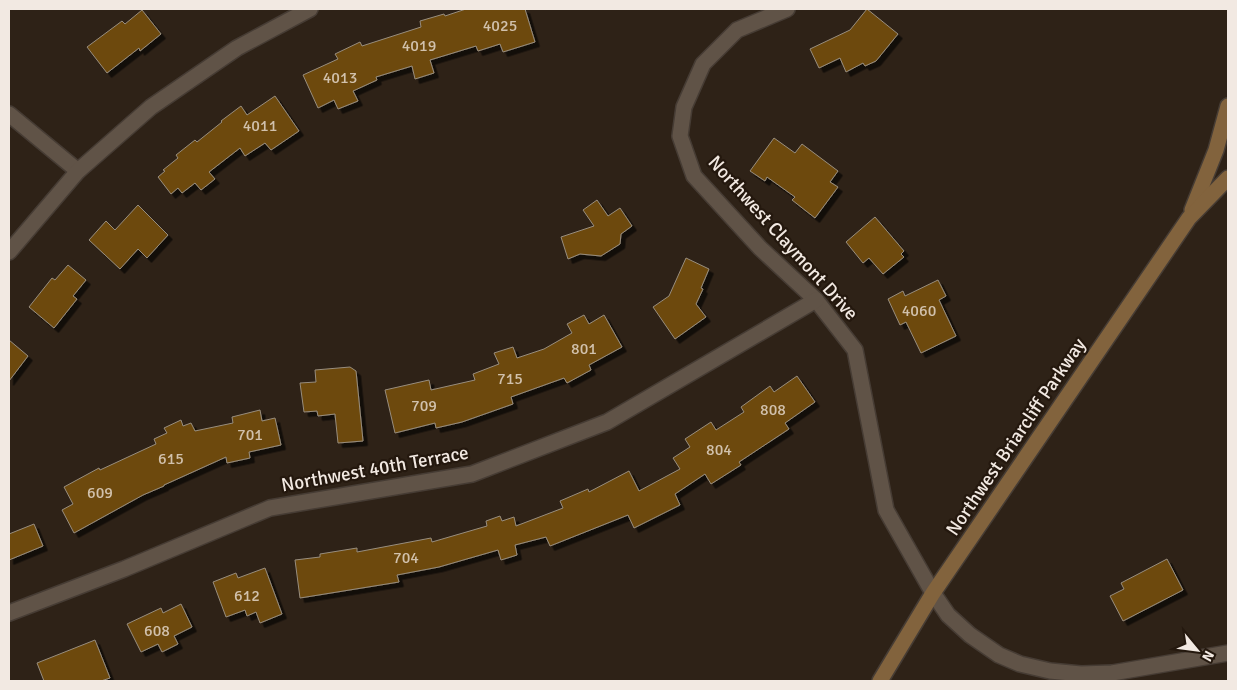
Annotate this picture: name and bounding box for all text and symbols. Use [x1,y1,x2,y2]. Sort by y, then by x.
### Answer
house number: 4025 [483,16,517,36]
house number: 4019 [402,36,436,56]
house number: 4013 [323,68,357,88]
house number: 4011 [243,116,277,136]
street label: Northwest Claymont Drive [703,151,863,325]
house number: 4060 [902,301,936,321]
street label: Northwest Briarcliff Parkway [941,334,1091,540]
house number: 801 [571,339,597,359]
house number: 715 [497,369,523,389]
house number: 709 [411,396,437,416]
house number: 808 [760,400,786,420]
house number: 701 [237,425,263,445]
house number: 804 [706,440,732,460]
street label: Northwest 40th Terrace [279,441,471,497]
house number: 615 [158,449,184,469]
house number: 609 [87,483,113,503]
house number: 704 [393,548,419,568]
house number: 612 [234,586,260,606]
house number: 608 [144,621,170,641]
north arrow [1172,625,1222,675]
text: N [1198,648,1218,664]

